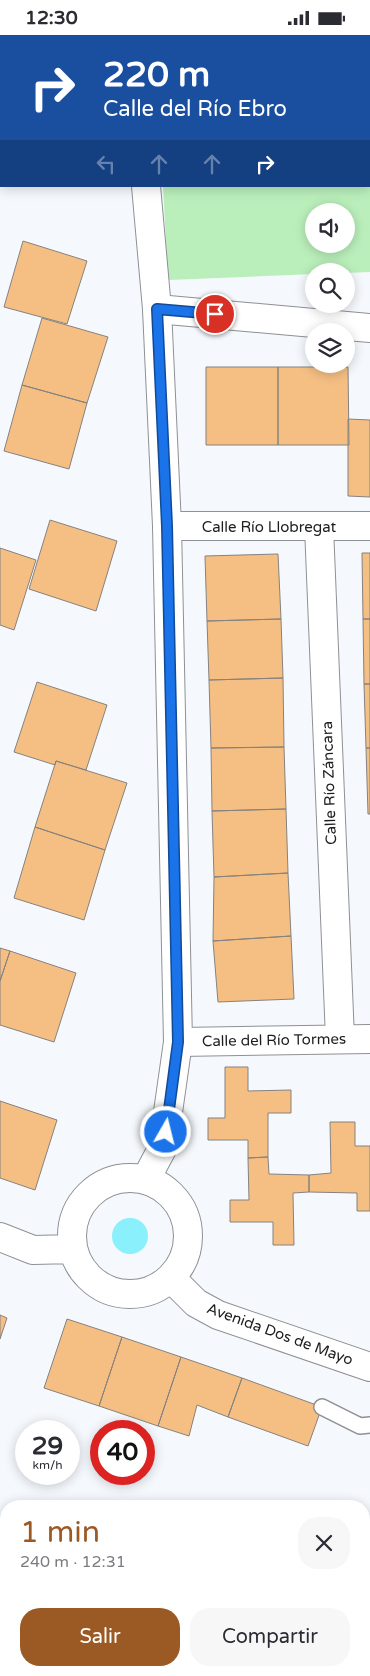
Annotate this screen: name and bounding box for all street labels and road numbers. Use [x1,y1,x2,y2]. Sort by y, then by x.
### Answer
street label: Calle Río Llobregat [202,518,337,536]
street label: Calle Río Záncara [318,721,340,845]
street label: Calle del Río Tormes [202,1030,346,1050]
street label: Avenida Dos de Mayo [204,1299,356,1369]

